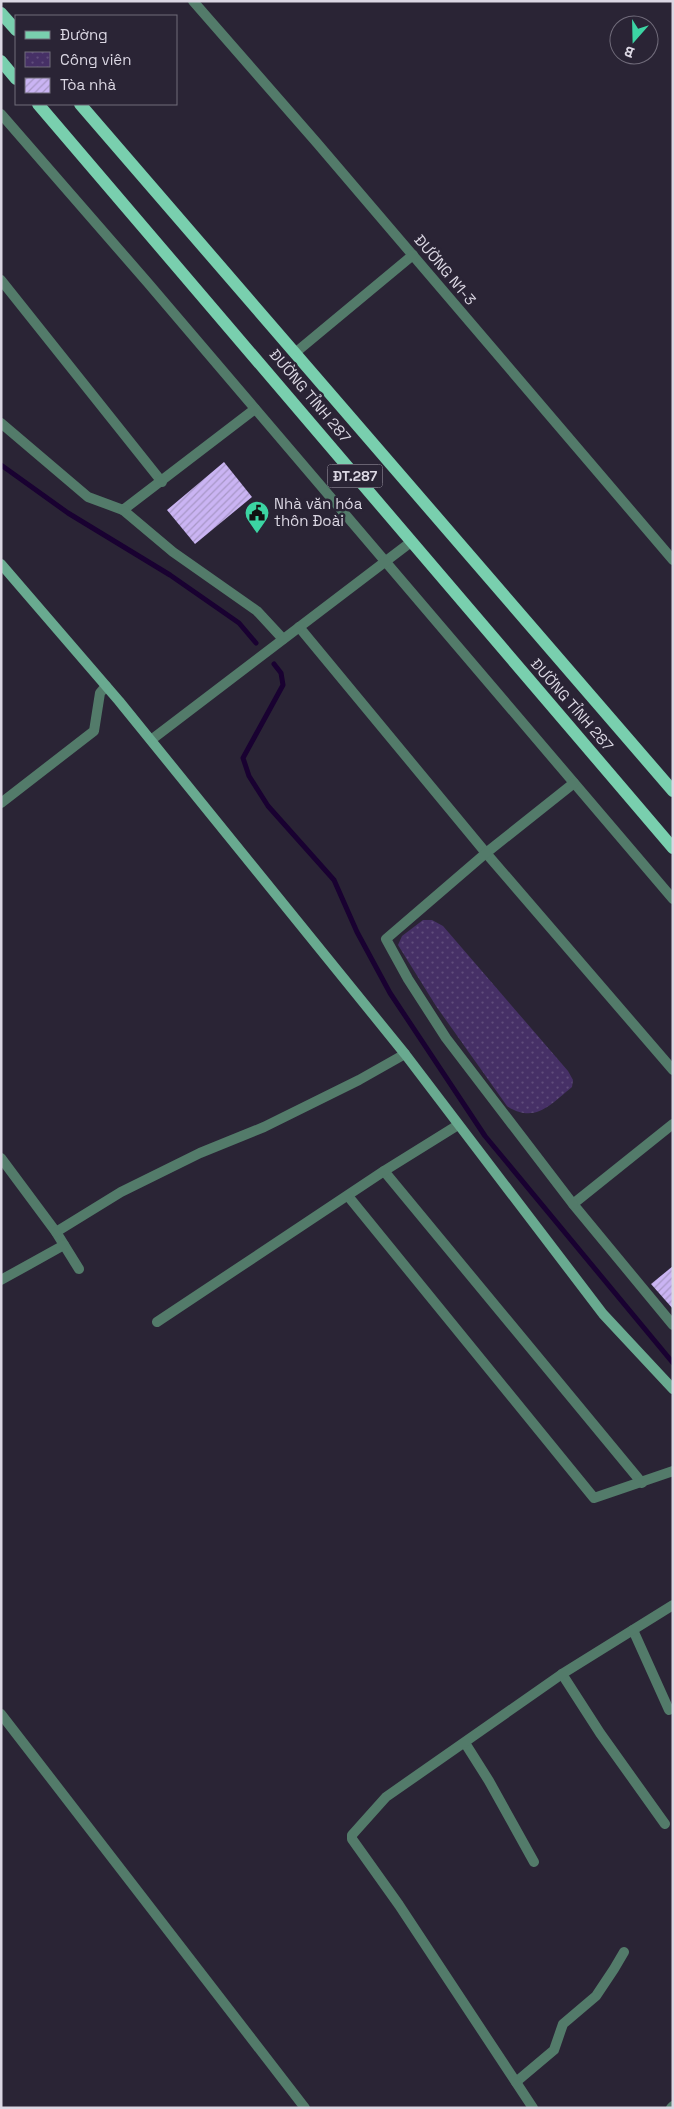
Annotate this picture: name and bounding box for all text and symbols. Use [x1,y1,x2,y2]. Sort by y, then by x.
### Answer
legend [15,15,178,105]
north arrow [609,15,659,65]
text: Đường [60,25,108,44]
text: B [622,42,637,62]
text: Công viên [60,50,131,69]
text: Tòa nhà [60,75,116,94]
street label: ĐƯỜNG N1-3 [410,231,480,309]
street label: ĐƯỜNG TỈNH 287 [266,345,355,446]
road number: ĐT.287 [328,464,382,488]
place label: Nhà văn hóa thôn Đoài [274,494,363,530]
public building icon: Nhà văn hóa thôn Đoài [244,500,270,534]
street label: ĐƯỜNG TỈNH 287 [527,655,618,755]

